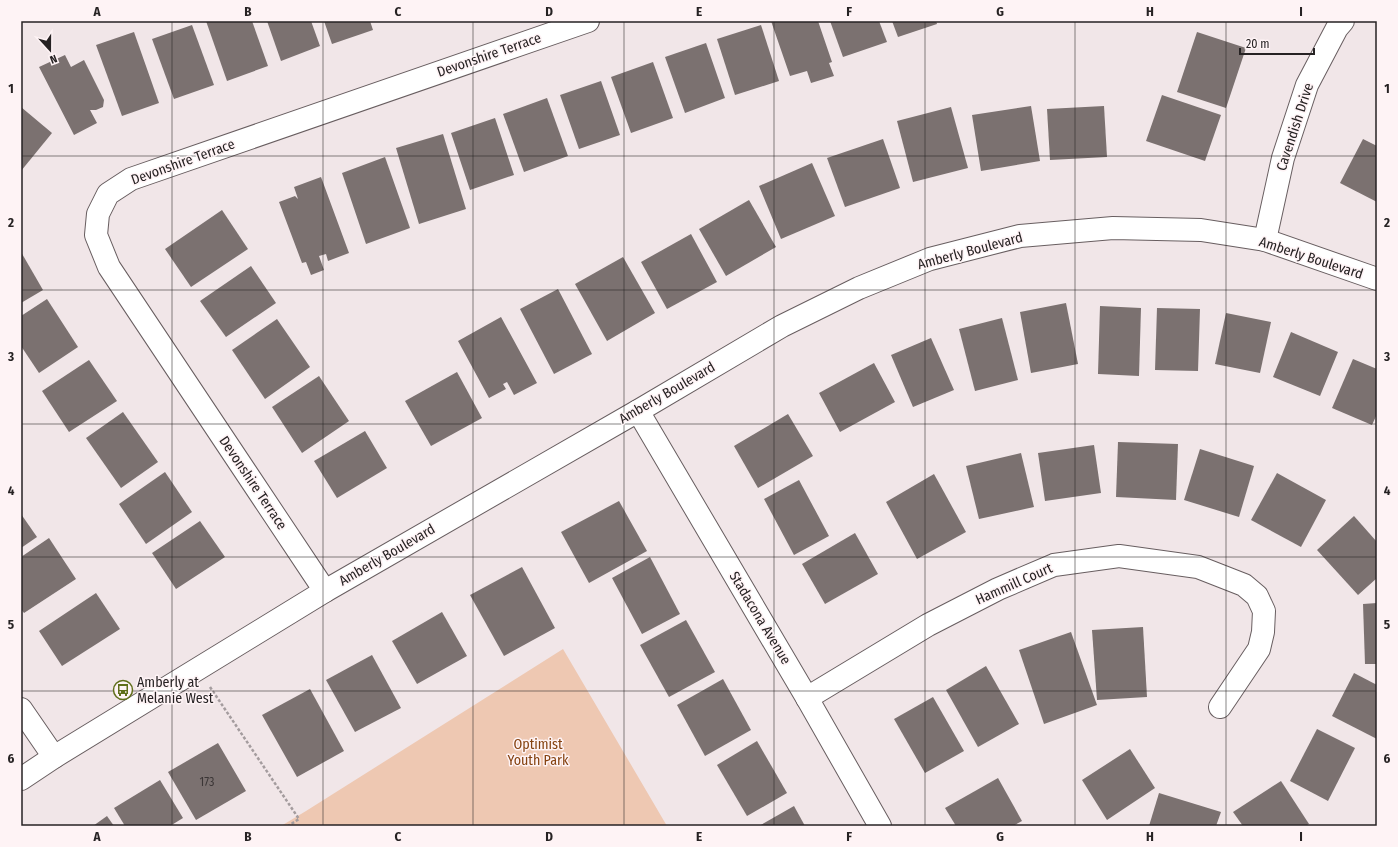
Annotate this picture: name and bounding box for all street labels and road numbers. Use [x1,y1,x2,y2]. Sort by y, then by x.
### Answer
street label: Devonshire Terrace [435,29,543,81]
street label: Cavendish Drive [1273,81,1317,173]
street label: Devonshire Terrace [129,135,237,189]
street label: Amberly Boulevard [916,229,1024,273]
street label: Amberly Boulevard [1257,233,1365,283]
street label: Amberly Boulevard [616,359,718,427]
street label: Devonshire Terrace [215,433,291,533]
street label: Amberly Boulevard [336,521,438,589]
street label: Hammill Court [973,559,1055,608]
street label: Stadacona Avenue [726,568,794,668]

